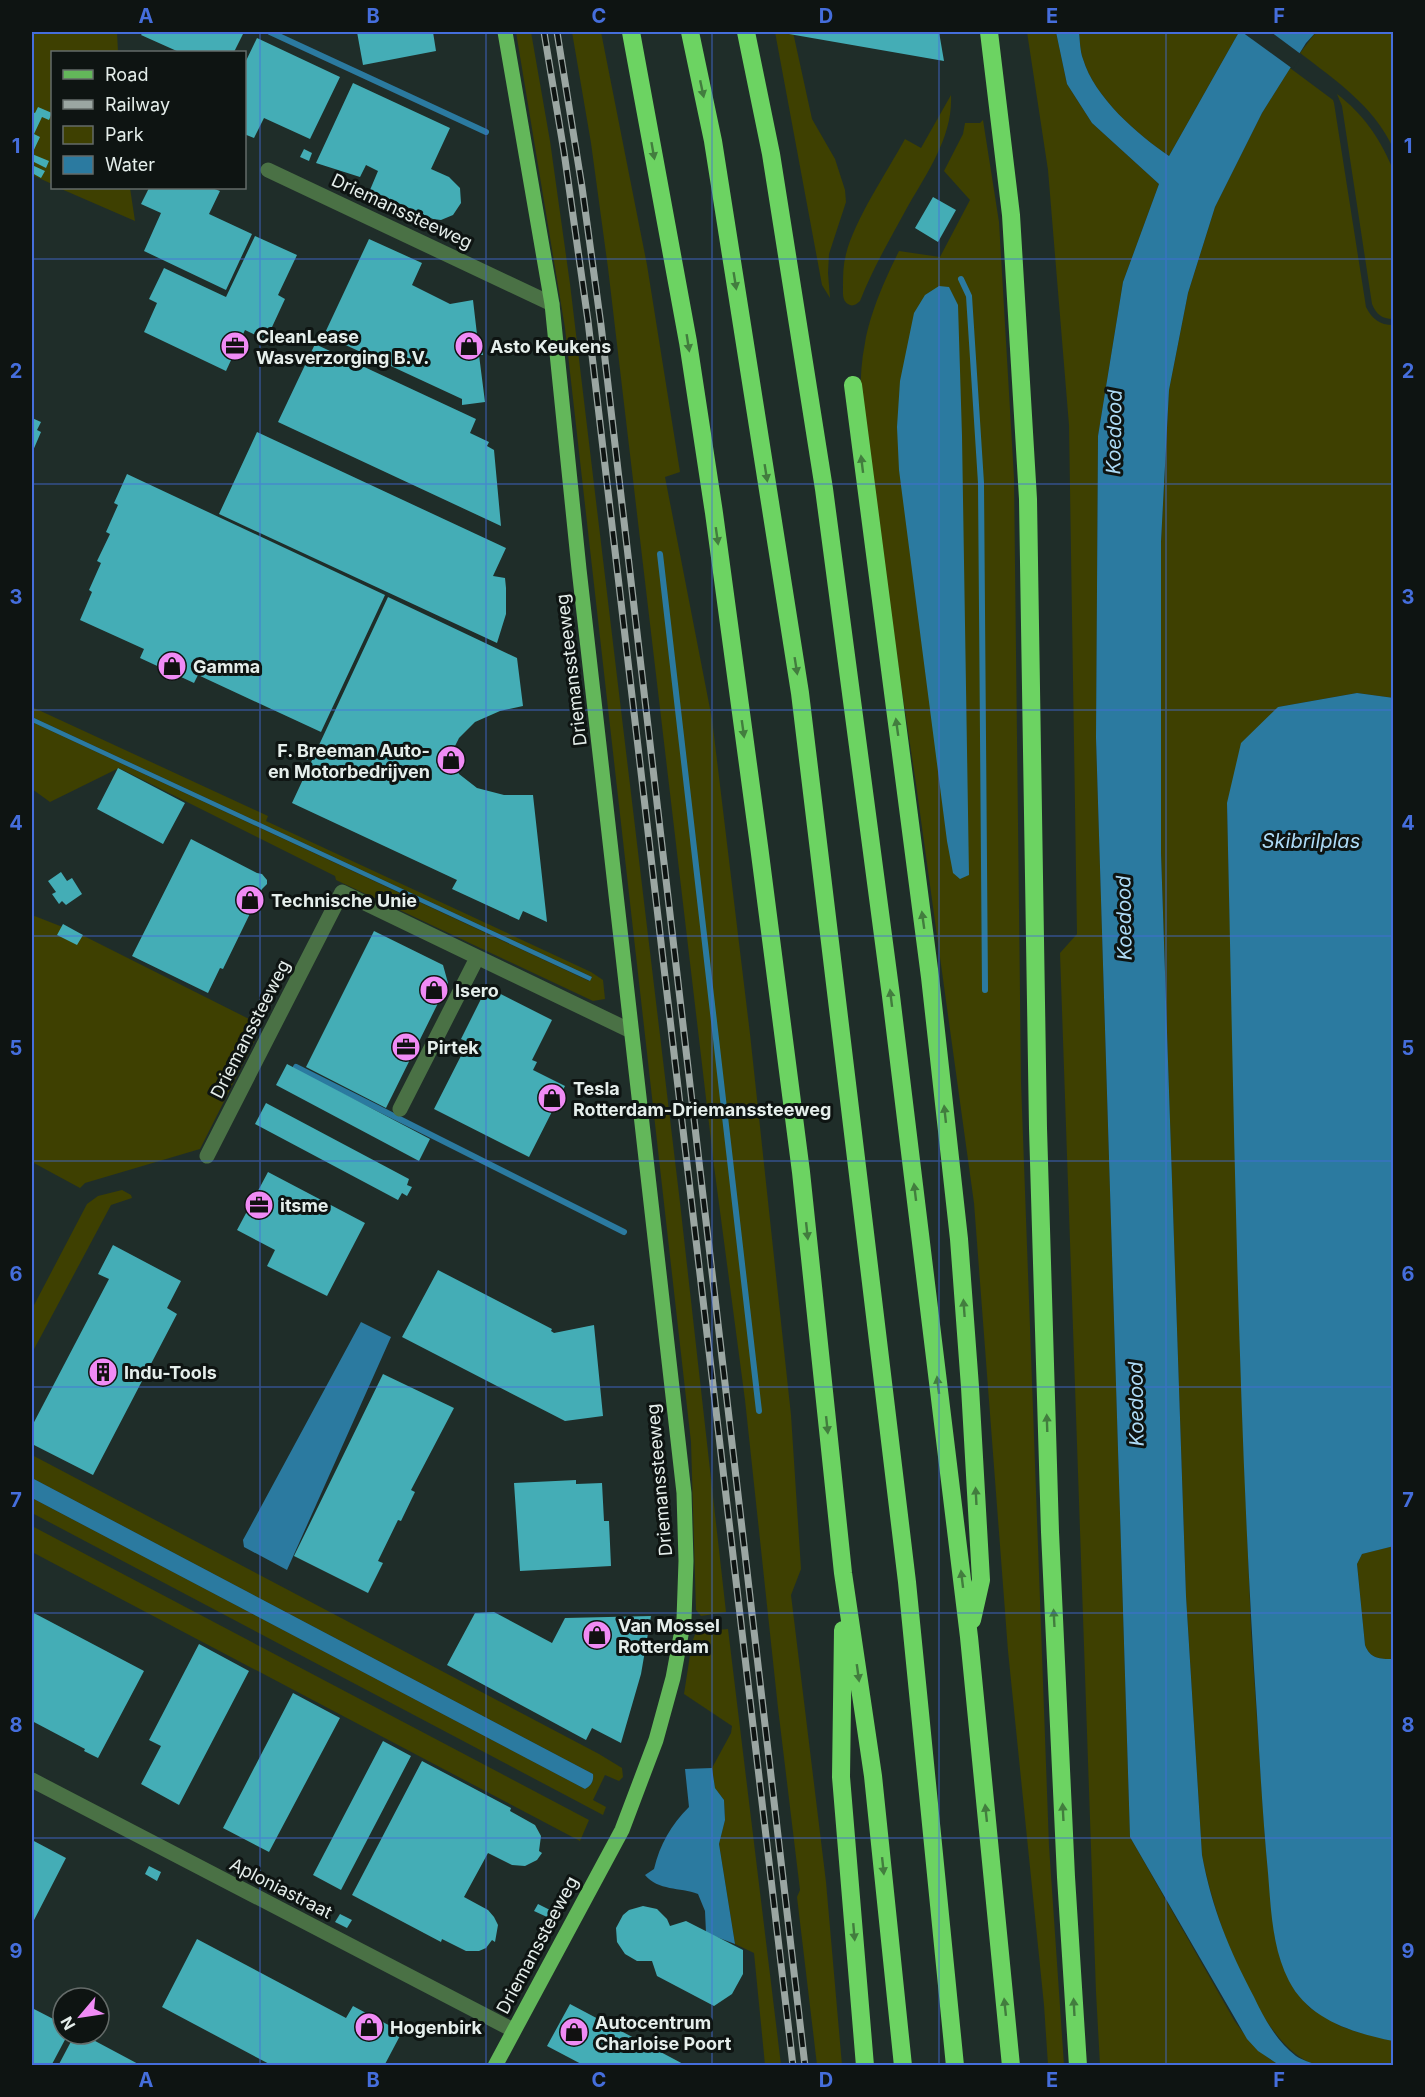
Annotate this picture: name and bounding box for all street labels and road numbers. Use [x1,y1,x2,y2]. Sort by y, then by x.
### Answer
street label: Driemanssteeweg [328,169,476,253]
street label: Driemanssteeweg [551,593,591,747]
street label: Driemanssteeweg [206,956,294,1102]
street label: Driemanssteeweg [642,1403,676,1557]
street label: Aploniastraat [226,1853,336,1923]
street label: Driemanssteeweg [492,1873,582,2017]

